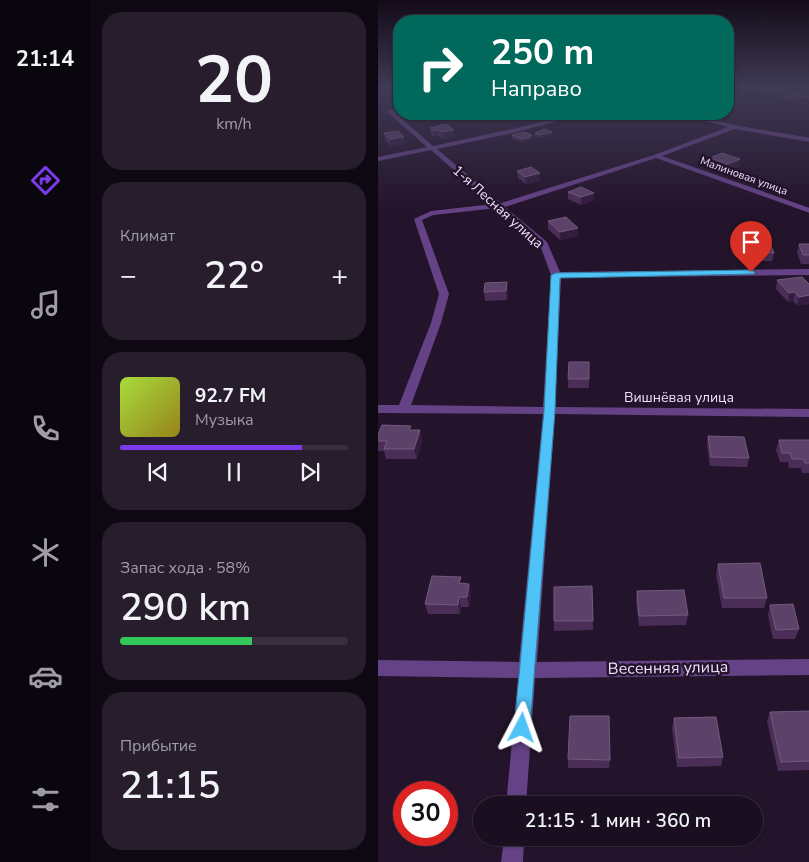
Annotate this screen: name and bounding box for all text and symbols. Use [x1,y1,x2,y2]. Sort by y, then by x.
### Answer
text: 250 m [491,29,594,76]
icon: right [408,35,473,100]
text: 20 [195,36,273,125]
text: 21:14 [16,44,74,74]
text: Направо [491,74,582,104]
text: km/h [216,113,252,135]
street label: Малиновая улица [698,153,790,199]
street label: 1-я Лесная улица [449,161,547,253]
icon: directions [28,163,63,198]
pin [730,221,772,272]
text: Климат [120,225,175,247]
icon: arrive [737,228,765,256]
text: 22° [204,250,264,301]
text: − [120,257,137,295]
text: + [331,257,348,295]
icon: music [28,287,63,322]
text: 92.7 FM [195,383,266,409]
street label: Вишнёвая улица [624,388,734,407]
text: Музыка [195,409,254,431]
icon: phone [28,411,63,446]
icon: previous [144,458,172,486]
icon: pause [220,458,248,486]
icon: next [296,458,324,486]
icon: climate [28,535,63,570]
text: Запас хода · 58% [120,557,250,579]
text: 290 km [120,582,251,633]
street label: Весенняя улица [608,656,728,680]
icon: car [28,659,63,694]
position arrow [495,701,547,753]
text: Прибытие [120,735,197,757]
text: 21:15 [120,760,220,811]
speed limit sign: 30 [393,781,458,846]
icon: filters [28,782,63,817]
text: 21:15 · 1 мин · 360 m [525,808,711,834]

